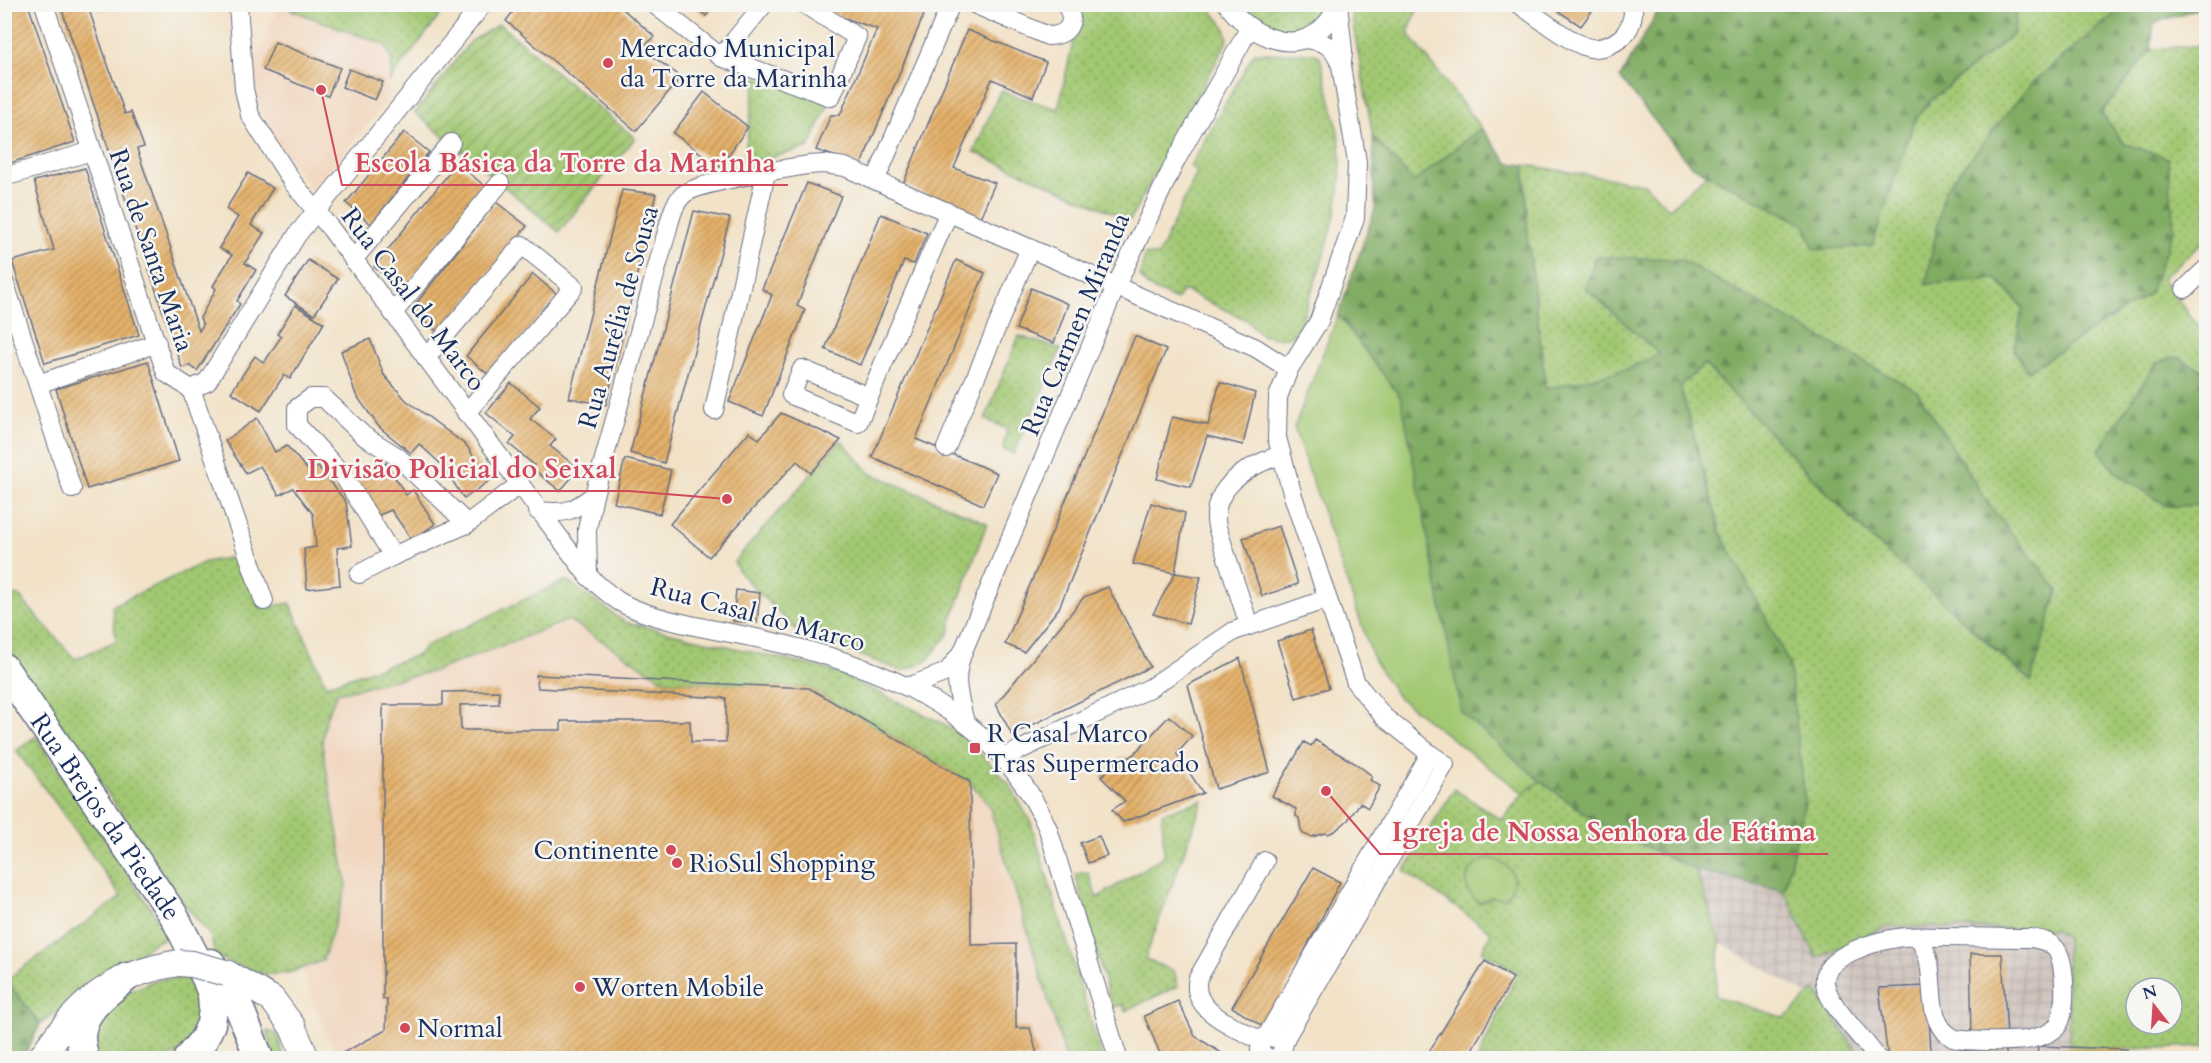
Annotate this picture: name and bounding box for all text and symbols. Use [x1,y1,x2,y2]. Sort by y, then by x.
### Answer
place label: Mercado Municipal da Torre da Marinha [620,31,848,96]
marker: Mercado Municipal da Torre da Marinha [601,56,615,70]
callout: Escola Básica da Torre da Marinha [342,140,788,185]
street label: Rua de Santa Maria [100,144,203,356]
text: Escola Básica da Torre da Marinha [354,145,777,182]
street label: Rua Casal do Marco [333,200,494,398]
street label: Rua Aurélia de Sousa [570,201,667,433]
street label: Rua Carmen Miranda [1013,207,1138,441]
callout: Divisão Policial do Seixal [296,446,629,491]
text: Divisão Policial do Seixal [307,451,617,488]
street label: Rua Casal do Marco [647,569,869,660]
street label: Rua Brejos da Piedade [22,706,189,927]
place label: R Casal Marco Tras Supermercado [987,716,1199,781]
marker: R Casal Marco Tras Supermercado [968,741,982,755]
callout: Igreja de Nossa Senhora de Fátima [1380,809,1828,854]
text: Igreja de Nossa Senhora de Fátima [1392,814,1817,851]
place label: Continente [533,833,659,868]
marker: Continente [664,843,678,857]
place label: RioSul Shopping [689,846,875,881]
marker: RioSul Shopping [670,856,684,870]
place label: Worten Mobile [591,970,764,1005]
north arrow [2124,976,2184,1036]
marker: Worten Mobile [573,980,587,994]
text: N [2140,980,2160,1005]
place label: Normal [417,1011,503,1046]
marker: Normal [398,1021,412,1035]

